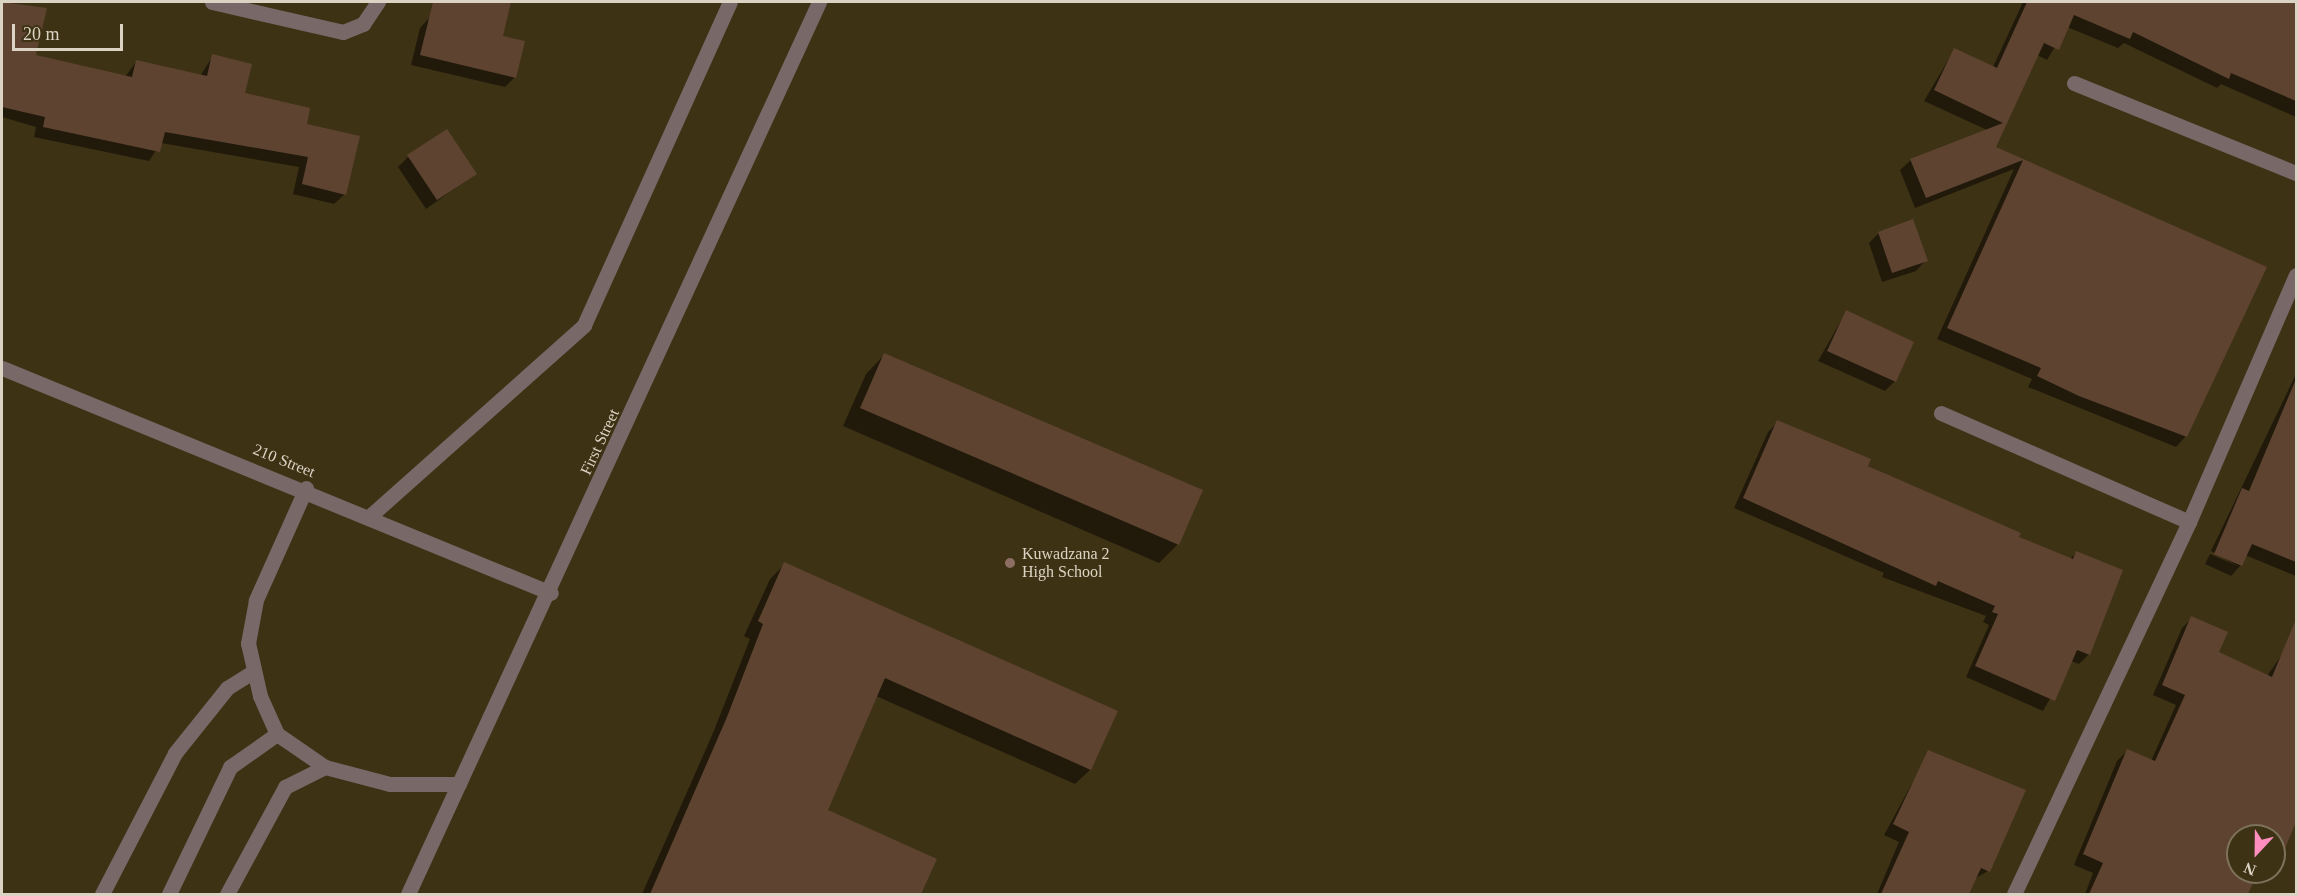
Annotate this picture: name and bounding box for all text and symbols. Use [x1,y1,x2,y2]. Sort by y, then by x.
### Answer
scale bar [15,12,126,50]
text: 20 m [23,24,60,44]
street label: First Street [576,406,624,478]
street label: 210 Street [250,440,318,482]
place label: Kuwadzana 2 High School [1022,544,1110,582]
marker: Kuwadzana 2 High School [1003,556,1017,570]
north arrow [2226,824,2286,884]
text: N [2241,859,2258,879]

